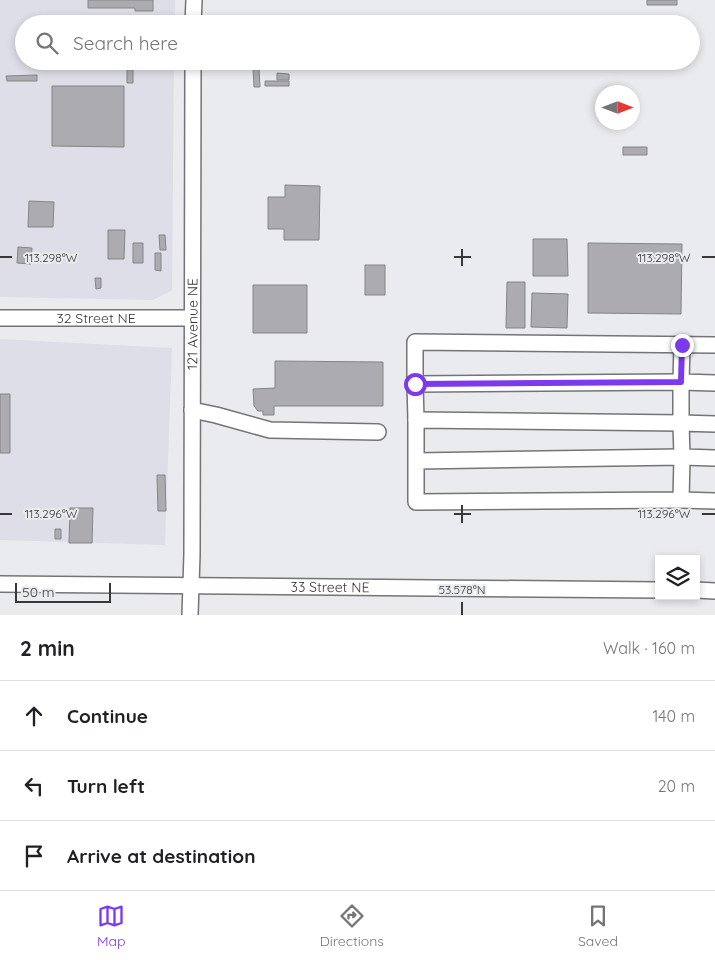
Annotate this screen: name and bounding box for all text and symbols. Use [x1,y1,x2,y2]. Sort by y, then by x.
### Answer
search box [15,15,700,70]
icon: search [33,29,61,57]
text: Search here [73,31,178,55]
north arrow [595,85,640,130]
text: 113.298°W [25,250,78,265]
text: 113.298°W [638,250,691,265]
street label: 121 Avenue NE [183,278,202,370]
street label: 32 Street NE [56,309,136,327]
route end [671,334,694,357]
route start [404,373,427,396]
text: 113.296°W [25,506,78,521]
text: 113.296°W [638,506,691,521]
map controls [655,555,700,600]
button: layers [655,555,700,600]
street label: 33 Street NE [290,578,370,596]
scale bar [15,580,111,603]
text: 53.578°N [439,582,485,597]
text: 50 m [22,583,55,601]
text: 2 min [20,635,75,661]
text: Walk · 160 m [603,638,695,658]
icon: ahead [20,702,48,730]
text: Continue [67,704,148,728]
text: 140 m [652,706,695,726]
icon: left [20,772,48,800]
text: Turn left [67,774,145,798]
text: 20 m [658,776,695,796]
icon: arrive [20,842,48,870]
text: Arrive at destination [67,844,256,868]
tab: Map [97,902,126,950]
tab: Directions [320,902,384,950]
tab: Saved [578,902,618,950]

